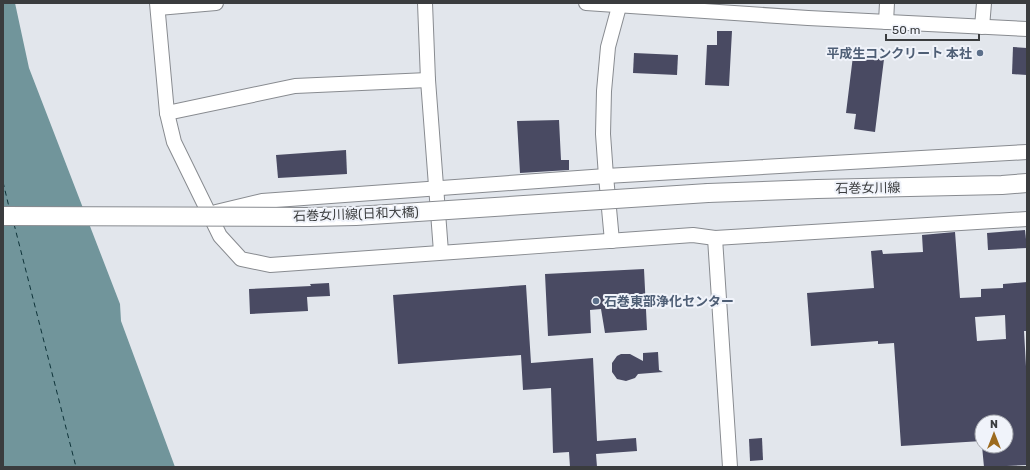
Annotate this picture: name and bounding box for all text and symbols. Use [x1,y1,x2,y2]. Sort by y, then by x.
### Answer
scale bar [886,16,979,42]
text: 50 m [892,23,920,37]
place label: 平成生コンクリート 本社 [826,46,972,61]
marker: 平成生コンクリート 本社 [975,48,985,58]
street label: 石巻女川線 [835,180,901,196]
street label: 石巻女川線(日和大橋) [293,204,419,224]
place label: 石巻東部浄化センター [604,294,734,309]
marker: 石巻東部浄化センター [591,296,601,306]
north arrow [974,414,1014,454]
text: N [990,418,998,431]

